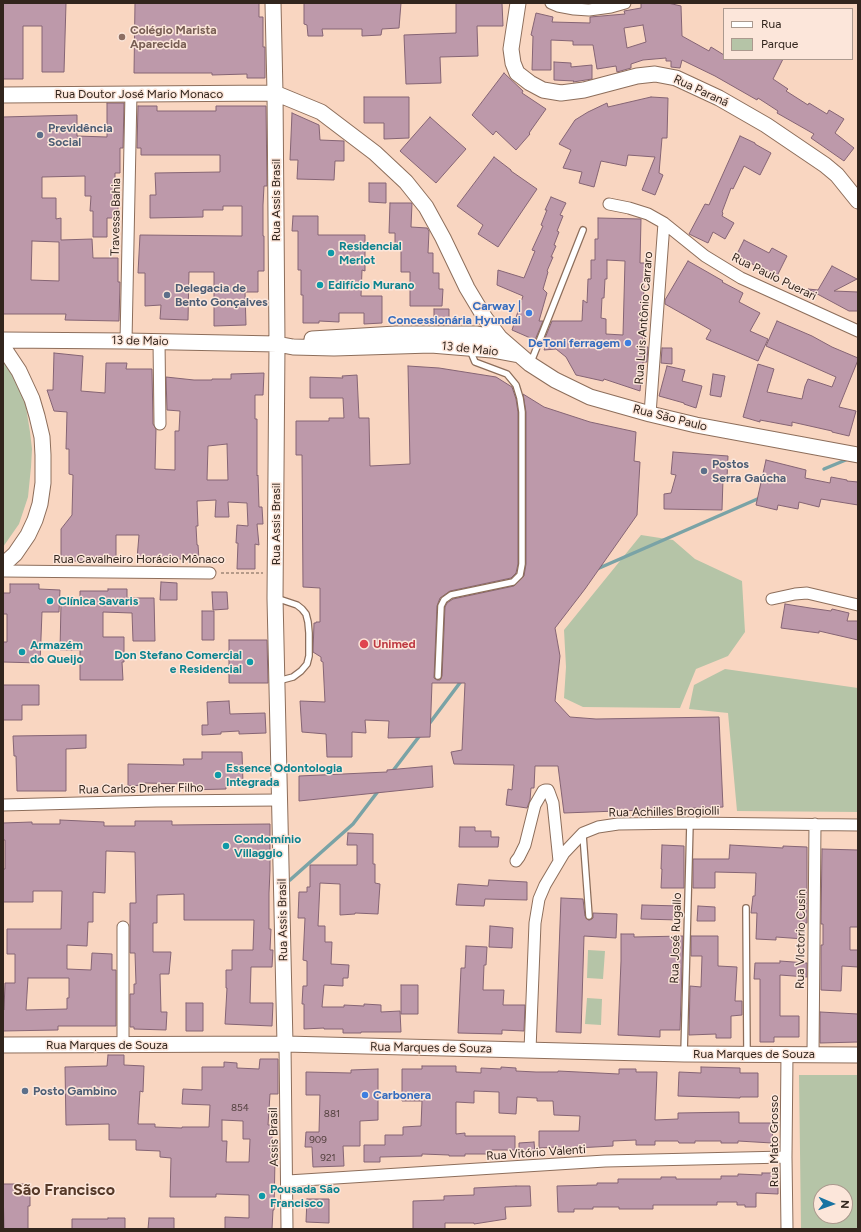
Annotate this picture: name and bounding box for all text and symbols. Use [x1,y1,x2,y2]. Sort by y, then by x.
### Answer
legend [723,8,853,60]
text: Rua [761,17,781,31]
place label: Colégio Marista Aparecida [130,23,217,51]
marker: Colégio Marista Aparecida [117,32,127,42]
text: Parque [761,37,798,51]
street label: Rua Paraná [671,72,731,110]
street label: Rua Doutor José Mario Monaco [55,87,223,101]
place label: Previdência Social [48,121,113,149]
marker: Previdência Social [35,130,45,140]
street label: Rua Assis Brasil [269,159,283,241]
street label: Travessa Bahia [108,178,124,256]
place label: Residencial Merlot [339,239,402,267]
marker: Residencial Merlot [326,248,336,258]
street label: Rua Paulo Puerari [729,250,819,304]
street label: Rua Luis Antônio Carraro [632,251,656,385]
place label: Edifício Murano [328,278,415,292]
marker: Edifício Murano [315,280,325,290]
place label: Delegacia de Bento Gonçalves [175,281,268,309]
marker: Delegacia de Bento Gonçalves [162,290,172,300]
place label: Carway | Concessionária Hyundai [388,299,521,327]
marker: Carway | Concessionária Hyundai [524,308,534,318]
street label: 13 de Maio [111,333,169,349]
place label: DeToni ferragem [528,336,620,350]
marker: DeToni ferragem [623,338,633,348]
street label: 13 de Maio [441,339,499,359]
street label: Rua São Paulo [631,402,709,434]
place label: Postos Serra Gaúcha [712,457,786,485]
marker: Postos Serra Gaúcha [699,466,709,476]
street label: Rua Assis Brasil [269,483,283,565]
street label: Rua Cavalheiro Horácio Mônaco [53,552,225,566]
place label: Clínica Savaris [58,594,138,608]
marker: Clínica Savaris [45,596,55,606]
place label: Unimed [373,637,416,651]
place label: Armazém do Queijo [30,638,84,666]
marker: Unimed [358,638,370,650]
marker: Armazém do Queijo [17,647,27,657]
place label: Don Stefano Comercial e Residencial [114,648,242,676]
marker: Don Stefano Comercial e Residencial [245,657,255,667]
place label: Essence Odontologia Integrada [226,761,342,789]
marker: Essence Odontologia Integrada [213,770,223,780]
street label: Rua Carlos Dreher Filho [78,781,204,797]
street label: Rua Achilles Brogiolli [608,804,720,820]
place label: Condomínio Villaggio [234,832,301,860]
marker: Condomínio Villaggio [221,841,231,851]
street label: Rua Assis Brasil [275,879,291,961]
street label: Rua VIctorio Cusin [793,889,809,989]
street label: Rua José Rugallo [667,892,685,984]
street label: Rua Marques de Souza [46,1038,168,1052]
street label: Rua Marques de Souza [370,1040,492,1056]
street label: Rua Marques de Souza [693,1047,815,1061]
place label: Posto Gambino [33,1084,117,1098]
marker: Posto Gambino [20,1086,30,1096]
place label: Carbonera [373,1088,431,1102]
marker: Carbonera [360,1090,370,1100]
street label: Rua Mato Grosso [767,1095,781,1187]
house number: 854 [231,1102,249,1114]
street label: Assis Brasil [266,1107,282,1167]
house number: 881 [324,1108,340,1120]
house number: 909 [309,1134,327,1146]
street label: Rua Vitório Valenti [486,1142,586,1164]
house number: 921 [320,1152,336,1164]
district label: São Francisco [13,1180,115,1200]
place label: Pousada São Francisco [270,1182,340,1210]
north arrow [813,1184,853,1224]
marker: Pousada São Francisco [257,1191,267,1201]
text: N [838,1200,851,1209]

